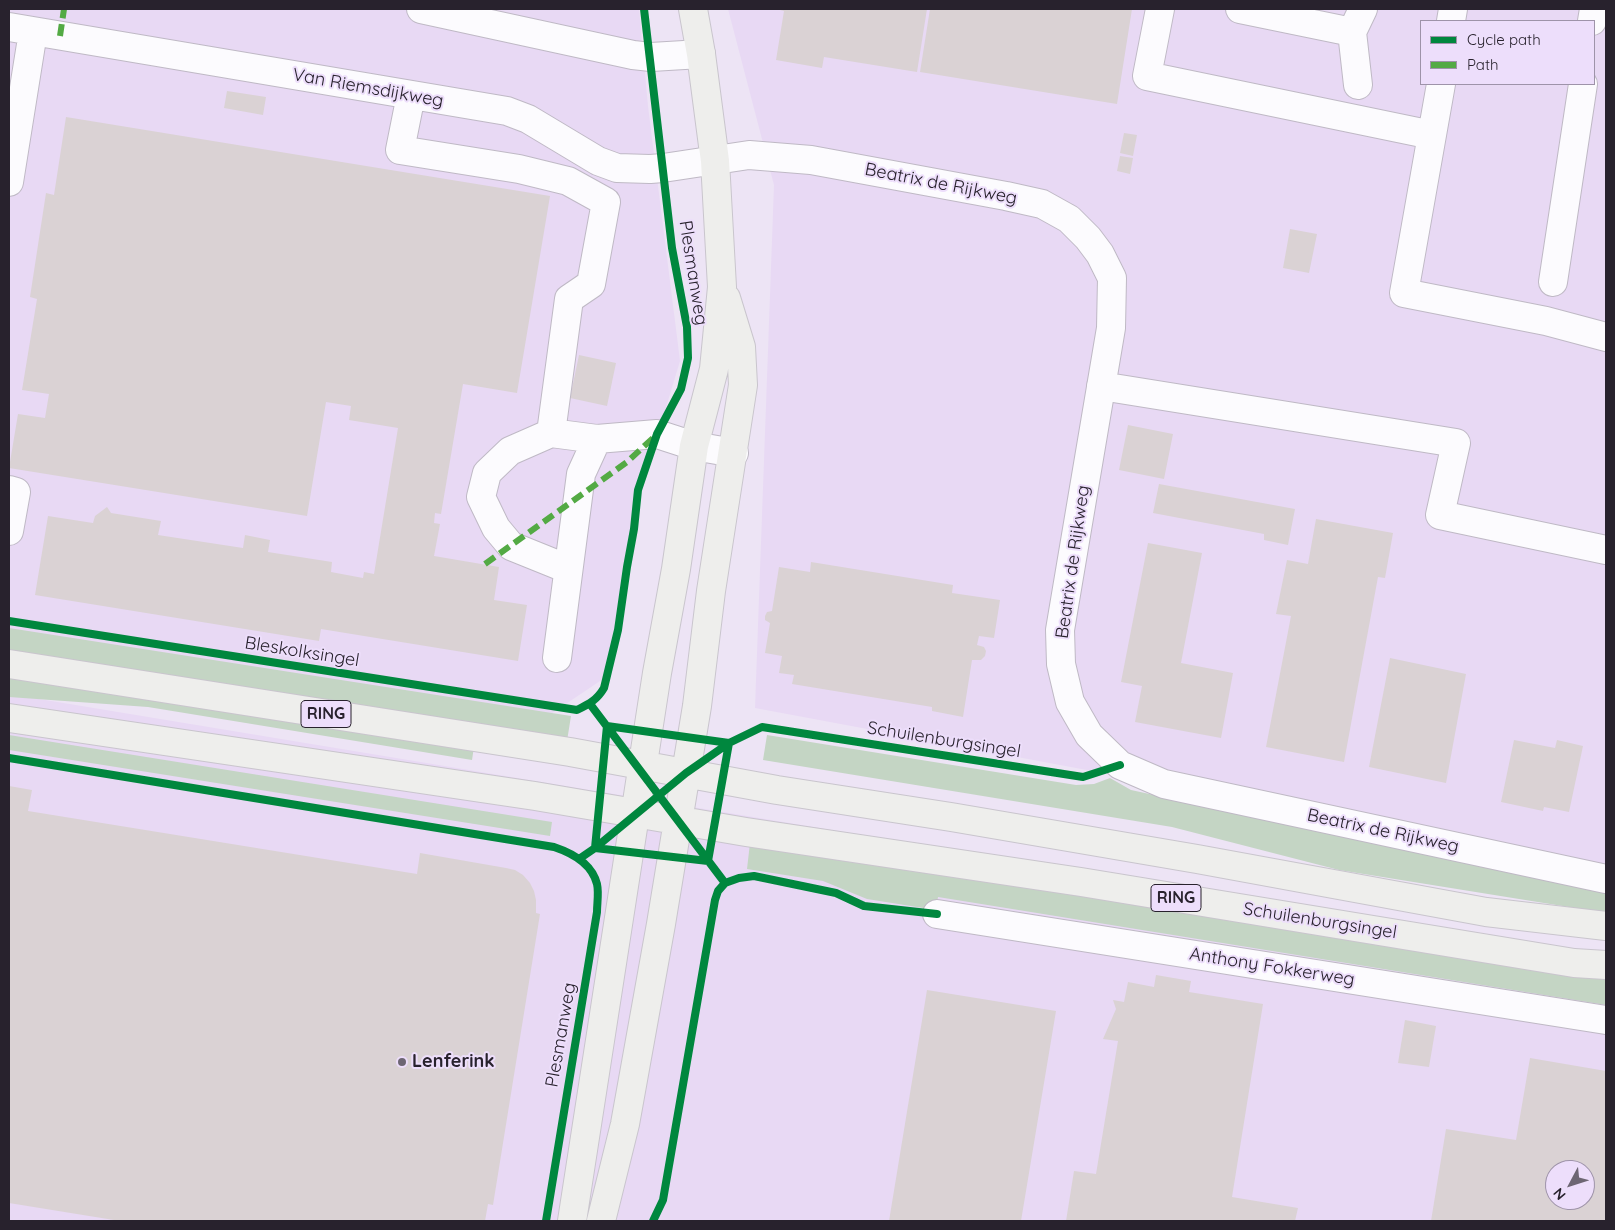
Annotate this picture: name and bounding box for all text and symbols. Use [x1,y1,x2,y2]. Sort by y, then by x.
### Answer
legend [1420,20,1595,85]
text: Cycle path [1467,30,1541,49]
text: Path [1467,55,1499,74]
street label: Van Riemsdijkweg [291,64,445,112]
street label: Beatrix de Rijkweg [863,159,1019,209]
street label: Plesmanweg [674,219,712,327]
street label: Beatrix de Rijkweg [1052,484,1094,640]
street label: Bleskolksingel [243,632,361,672]
road number: RING [301,701,351,728]
street label: Schuilenburgsingel [866,717,1022,763]
street label: Beatrix de Rijkweg [1305,804,1461,858]
road number: RING [1151,884,1201,911]
street label: Schuilenburgsingel [1242,898,1398,944]
street label: Anthony Fokkerweg [1188,943,1356,991]
street label: Plesmanweg [541,981,581,1089]
place label: Lenferink [412,1051,494,1073]
marker: Lenferink [396,1056,408,1068]
north arrow [1545,1160,1595,1210]
text: N [1549,1184,1569,1204]

